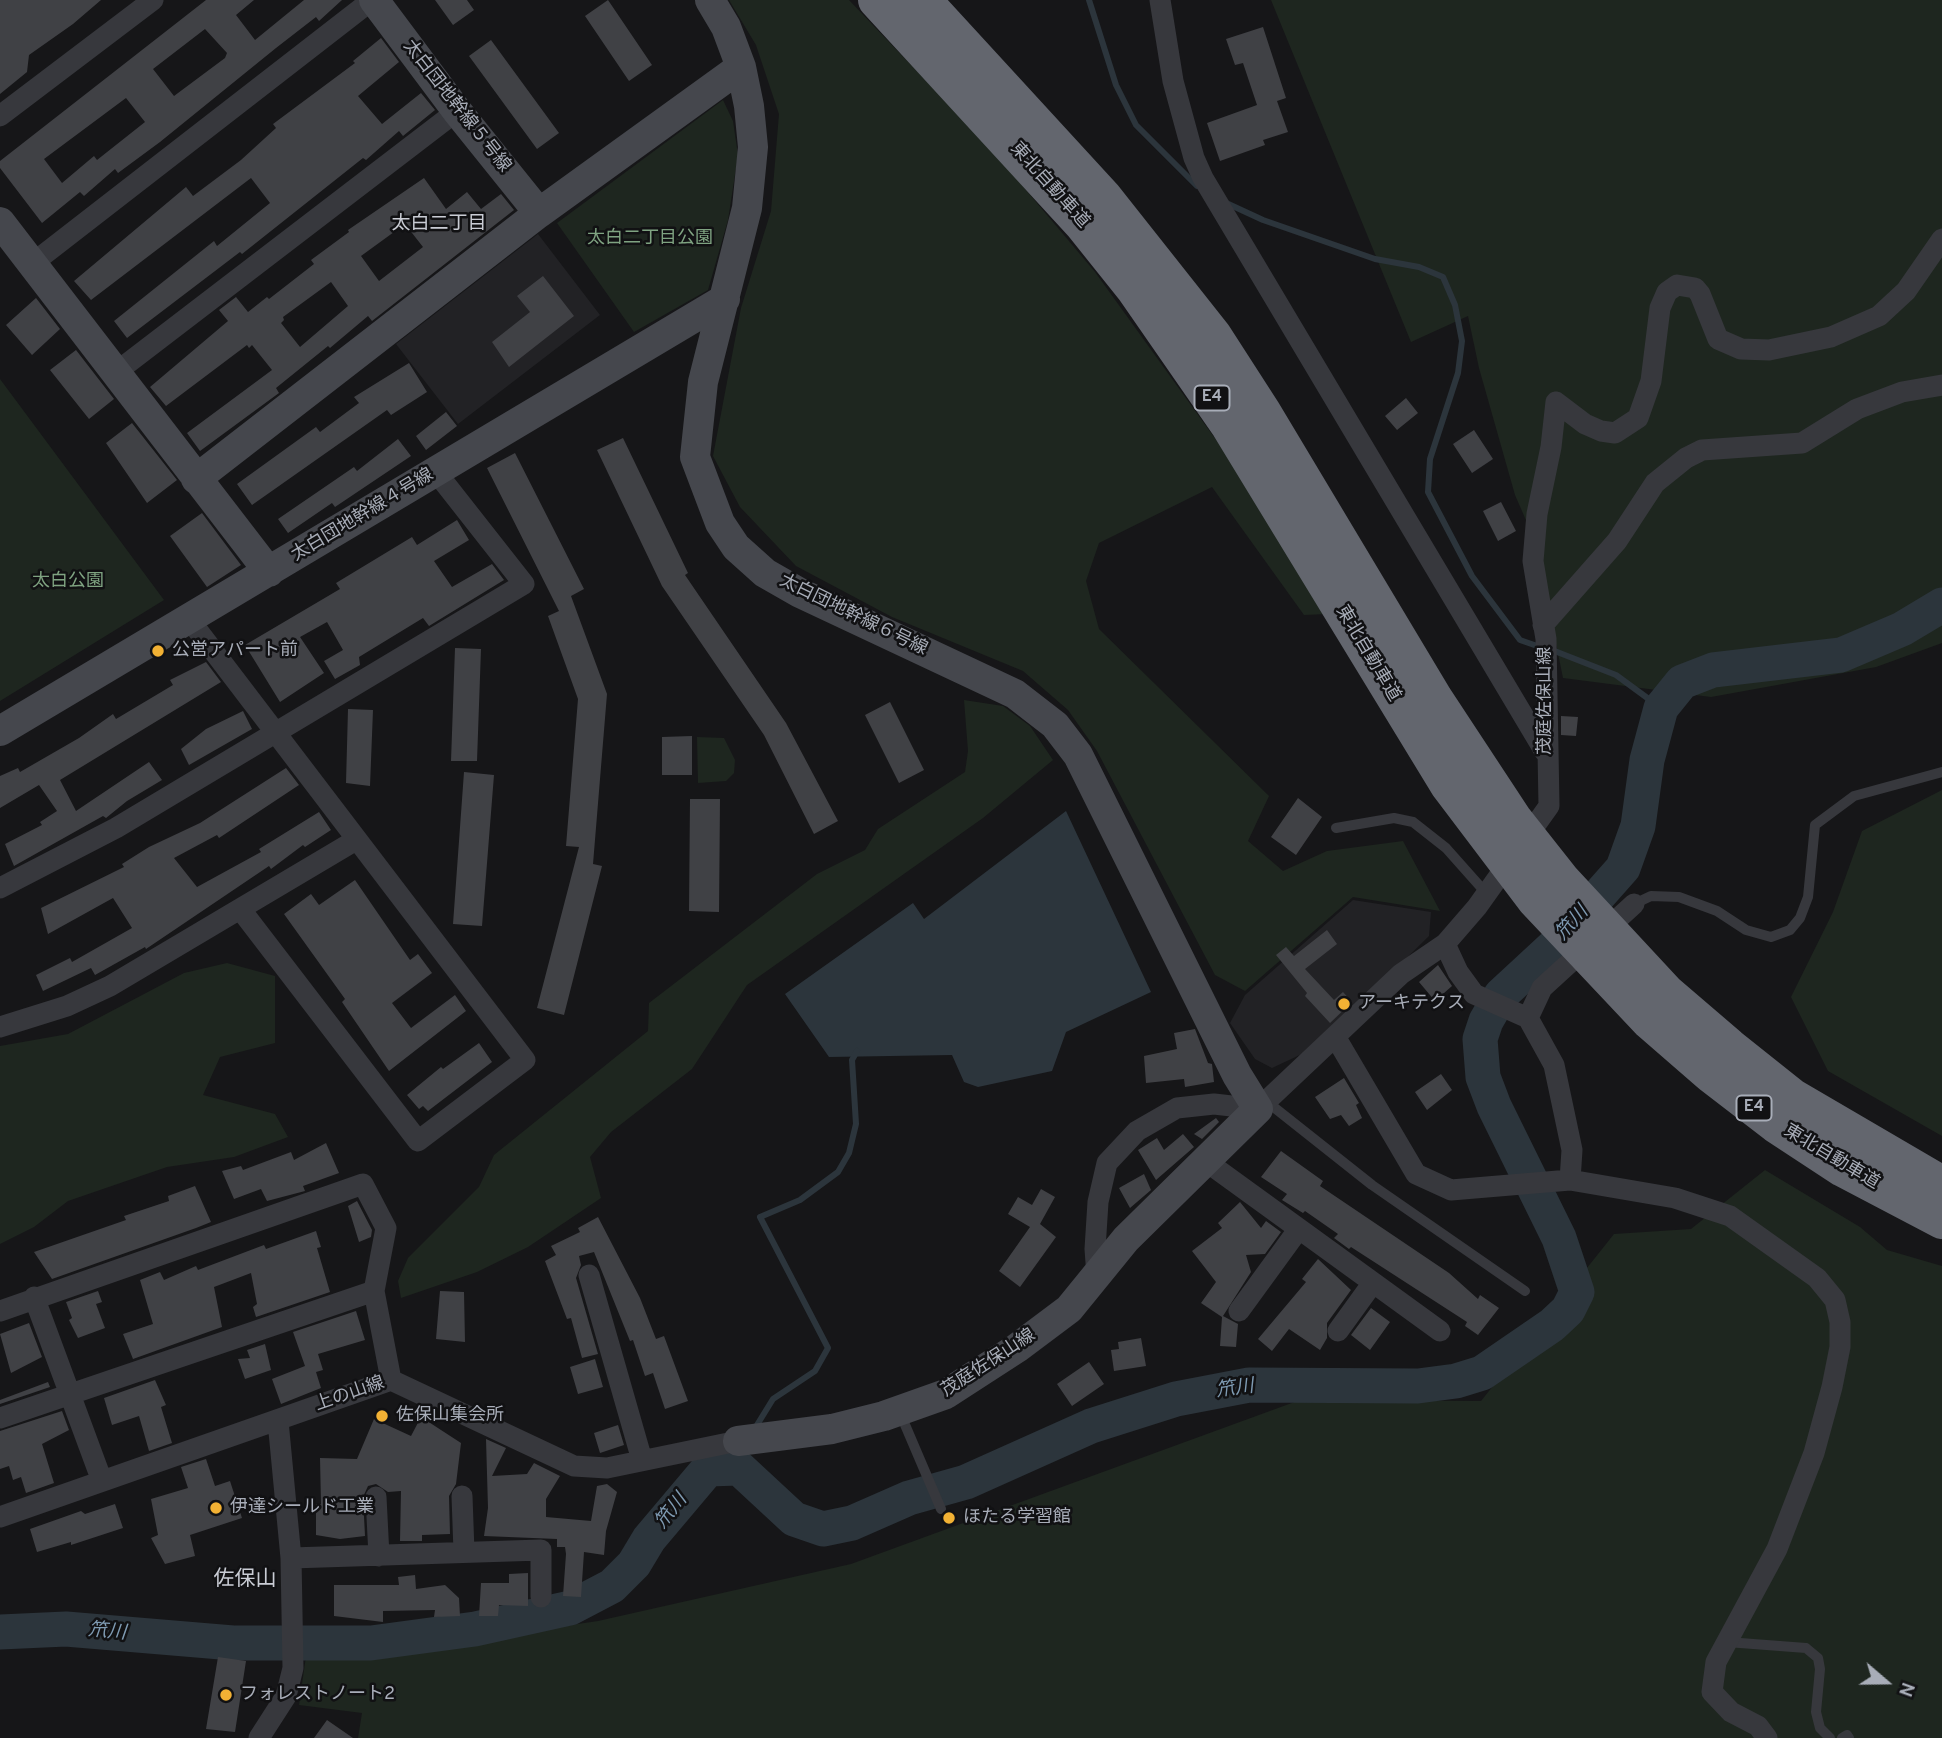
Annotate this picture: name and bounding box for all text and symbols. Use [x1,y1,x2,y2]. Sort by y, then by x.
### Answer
street label: 太白団地幹線５号線 [398,37,514,177]
street label: 東北自動車道 [1005,139,1093,233]
district label: 太白二丁目 [392,214,486,236]
park label: 太白二丁目公園 [587,228,713,250]
road number: E4 [1194,386,1230,410]
street label: 太白団地幹線４号線 [288,465,438,567]
park label: 太白公園 [32,571,104,593]
street label: 太白団地幹線６号線 [775,571,931,661]
street label: 東北自動車道 [1330,602,1404,706]
place label: 公営アパート前 [172,640,298,662]
marker: 公営アパート前 [150,643,166,659]
street label: 茂庭佐保山線 [1535,647,1557,755]
water label: 笊川 [1552,902,1594,946]
place label: アーキテクス [1358,993,1465,1015]
marker: アーキテクス [1336,996,1352,1012]
road number: E4 [1736,1096,1772,1120]
street label: 東北自動車道 [1779,1121,1883,1195]
street label: 茂庭佐保山線 [938,1326,1040,1402]
street label: 上の山線 [312,1373,388,1417]
water label: 笊川 [1215,1376,1255,1404]
place label: 佐保山集会所 [396,1405,504,1427]
marker: 佐保山集会所 [374,1408,390,1424]
water label: 笊川 [651,1490,693,1534]
place label: 伊達シールド工業 [230,1497,374,1519]
marker: 伊達シールド工業 [208,1500,224,1516]
place label: ほたる学習館 [963,1507,1071,1529]
marker: ほたる学習館 [941,1510,957,1526]
district label: 佐保山 [214,1568,276,1594]
water label: 笊川 [87,1620,127,1646]
north arrow [1851,1647,1921,1717]
text: N [1892,1679,1919,1700]
place label: フォレストノート2 [240,1684,395,1706]
marker: フォレストノート2 [218,1687,234,1703]

